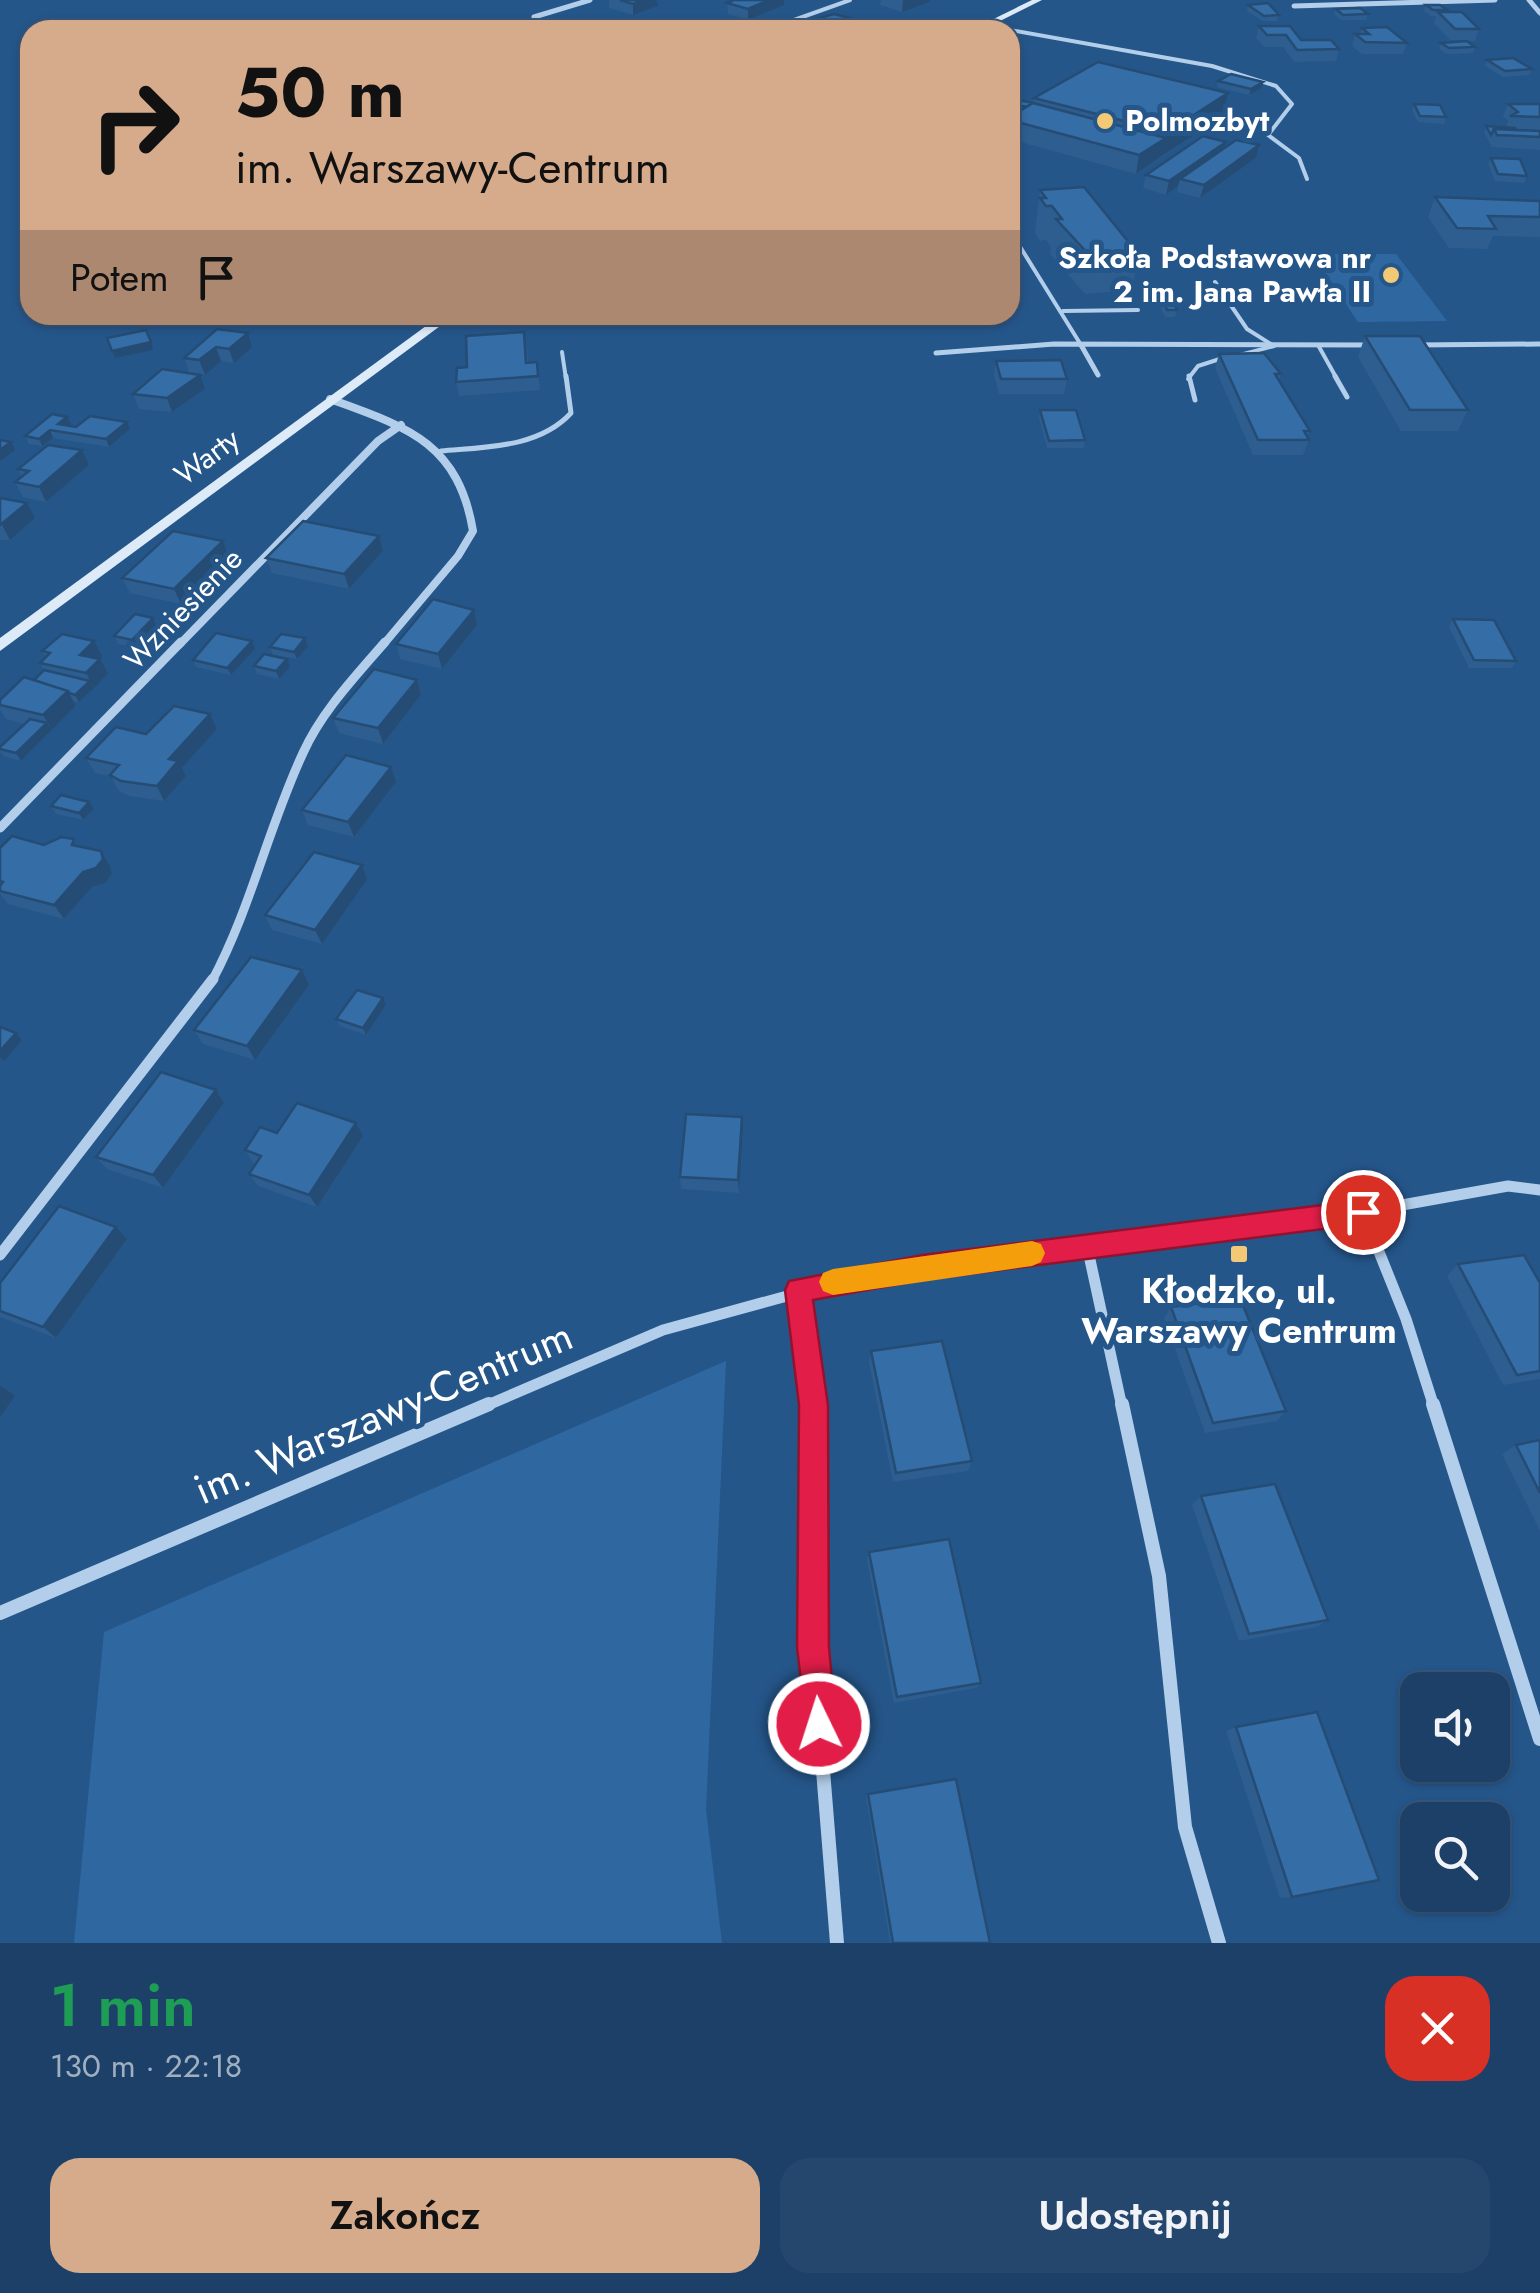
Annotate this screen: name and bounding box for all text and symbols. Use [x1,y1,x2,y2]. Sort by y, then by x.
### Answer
text: 50 m [235,42,405,143]
icon: right [70,60,200,190]
place label: Polmozbyt [1125,99,1270,142]
marker: Polmozbyt [1094,110,1116,132]
text: im. Warszawy-Centrum [235,135,670,200]
place label: Szkoła Podstawowa nr 2 im. Jana Pawła II [1058,236,1372,313]
text: Potem [70,250,169,305]
icon: arrive [189,250,244,305]
marker: Szkoła Podstawowa nr 2 im. Jana Pawła II [1380,264,1402,286]
street label: Warty [165,417,249,495]
street label: Wzniesienie [113,538,252,679]
pin [1321,1170,1406,1255]
icon: arrive [1336,1185,1391,1240]
marker: Kłodzko, ul. Warszawy Centrum [1228,1243,1250,1265]
place label: Kłodzko, ul. Warszawy Centrum [1081,1266,1397,1356]
street label: im. Warszawy-Centrum [184,1305,582,1520]
position arrow [767,1672,871,1776]
map controls [1400,1672,1510,1912]
button: sound [1400,1672,1510,1782]
button: search [1400,1802,1510,1912]
text: 1 min [50,1962,196,2049]
button: close [1385,1976,1490,2081]
text: 130 m · 22:18 [50,2043,242,2089]
button: Zakończ [50,2158,760,2273]
button: Udostępnij [780,2158,1490,2273]

